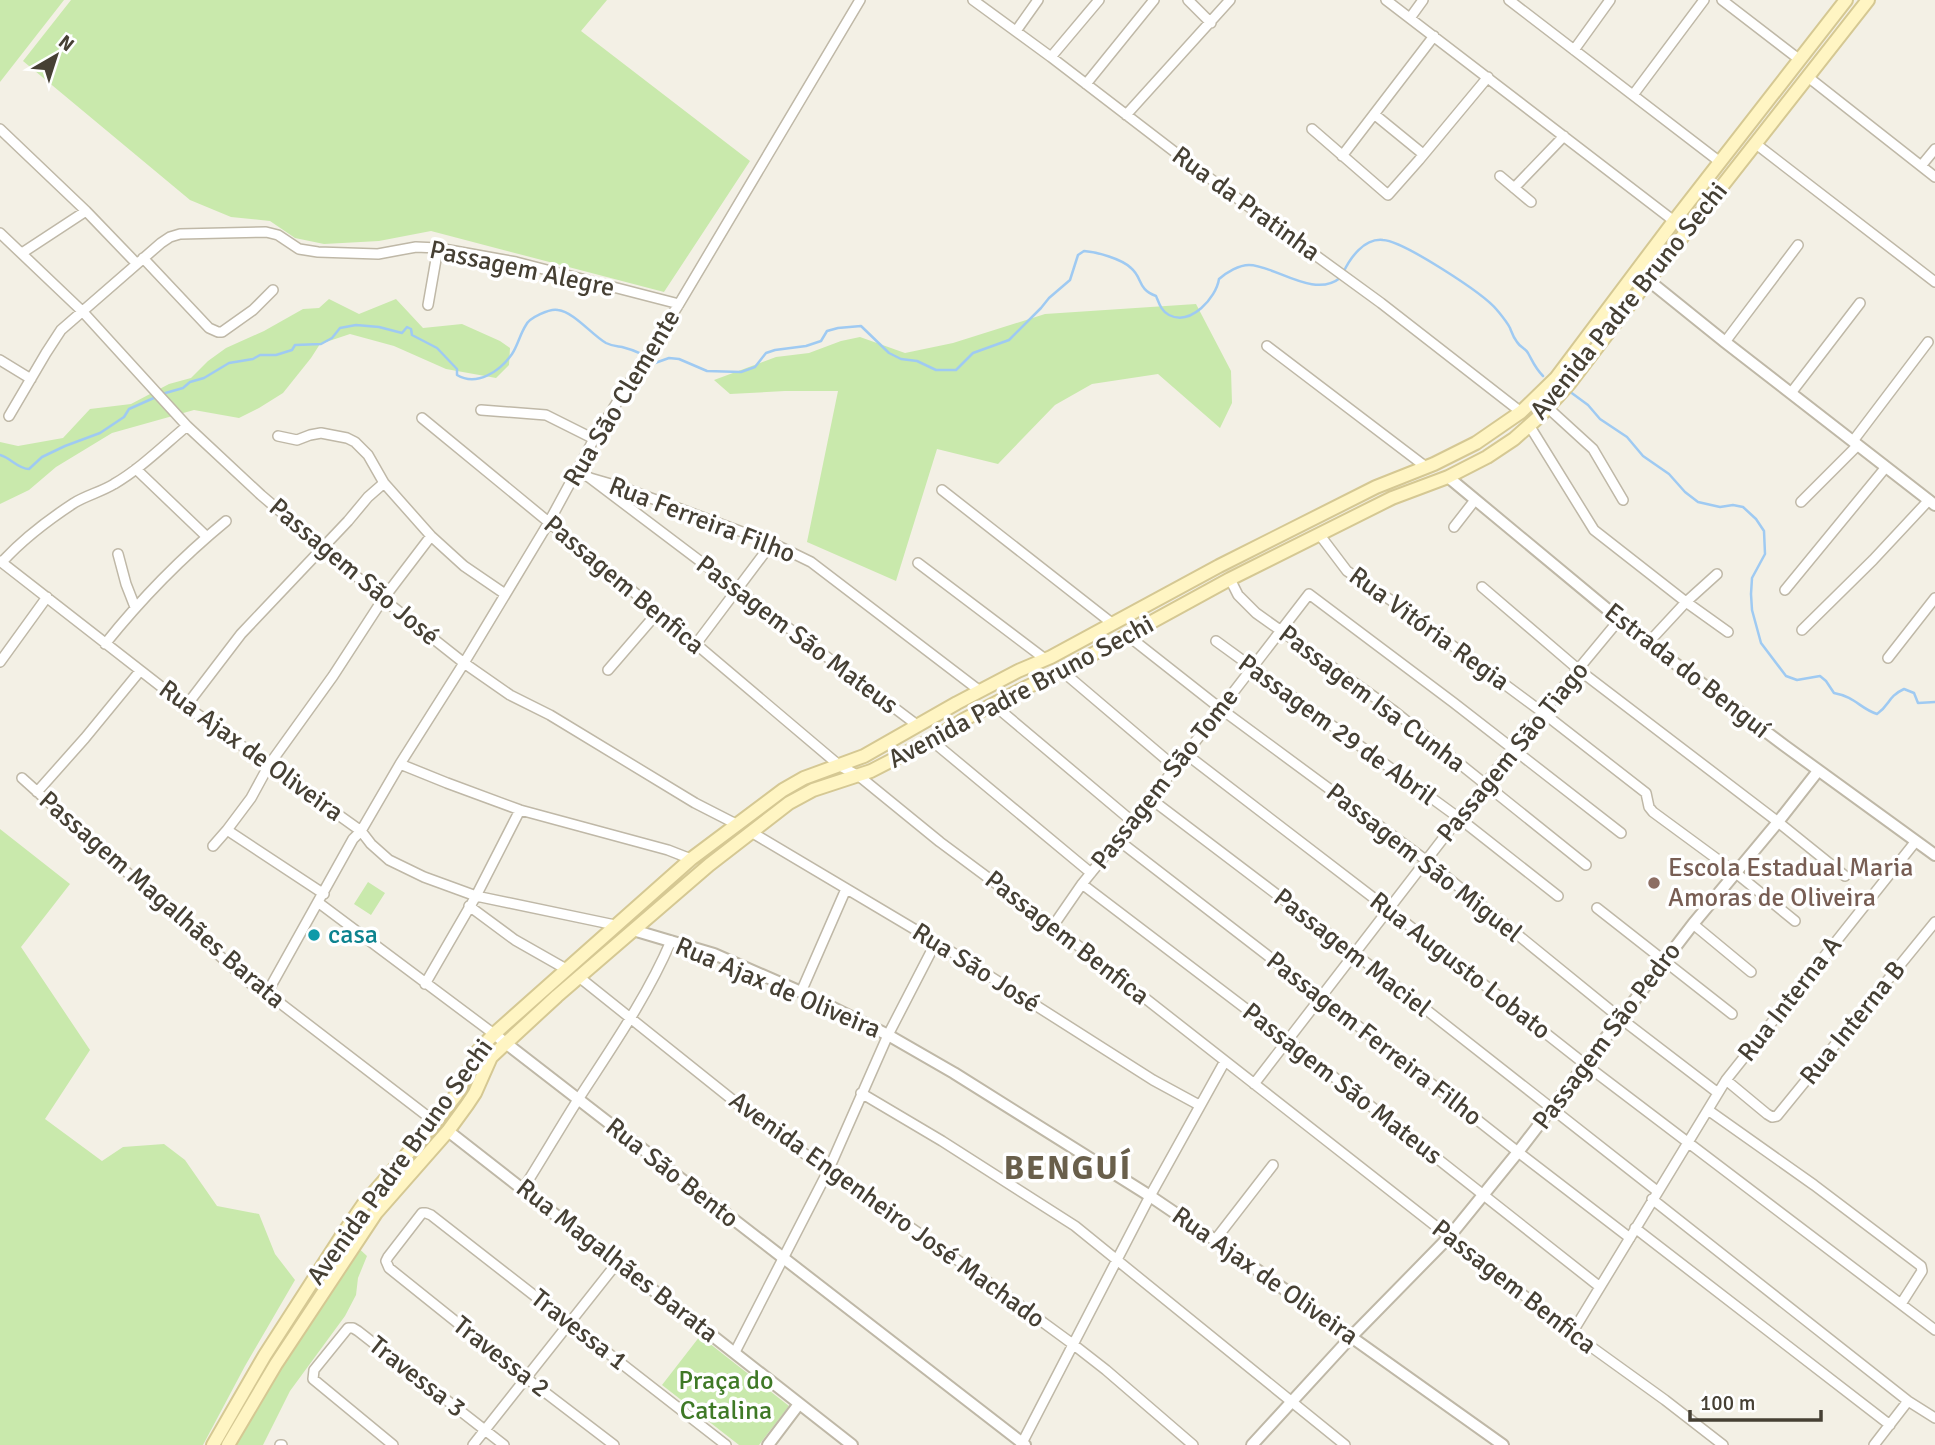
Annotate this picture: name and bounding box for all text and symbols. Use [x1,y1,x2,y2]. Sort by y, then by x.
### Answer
north arrow [21,21,91,91]
text: N [53,30,79,57]
street label: Rua da Pratinha [1166,140,1326,268]
street label: Avenida Padre Bruno Sechi [1523,176,1735,426]
street label: Passagem Alegre [427,234,617,304]
street label: Rua São Clemente [557,304,687,492]
street label: Rua Ferreira Filho [604,470,800,570]
street label: Passagem São José [262,491,446,653]
street label: Passagem Benfica [537,509,711,661]
street label: Passagem São Mateus [690,549,904,721]
street label: Rua Vitória Regia [1343,560,1515,698]
street label: Estrada do Benguí [1598,596,1776,746]
street label: Avenida Padre Bruno Sechi [883,608,1159,776]
street label: Passagem Isa Cunha [1272,618,1472,780]
street label: Passagem 29 de Abril [1232,647,1442,813]
street label: Passagem São Tiago [1430,655,1596,849]
street label: Rua Ajax de Oliveira [153,673,349,829]
street label: Passagem São Tome [1084,682,1246,876]
street label: Passagem São Miguel [1320,777,1528,949]
street label: Passagem Magalhães Barata [32,784,292,1016]
place label: Escola Estadual Maria Amoras de Oliveira [1668,852,1914,914]
street label: Passagem Benfica [978,864,1156,1012]
marker: Escola Estadual Maria Amoras de Oliveira [1646,875,1662,891]
street label: Passagem Maciel [1267,882,1437,1024]
street label: Rua Augusto Lobato [1363,885,1557,1047]
street label: Rua São José [906,916,1046,1020]
place label: casa [328,919,378,951]
marker: casa [306,927,322,943]
street label: Rua Ajax de Oliveira [670,930,886,1046]
street label: Rua Interna A [1731,930,1849,1068]
street label: Passagem São Pedro [1526,936,1688,1136]
street label: Passagem Ferreira Filho [1260,945,1488,1133]
street label: Rua Interna B [1793,955,1913,1091]
street label: Passagem São Mateus [1236,996,1448,1172]
street label: Avenida Padre Bruno Sechi [300,1033,500,1291]
street label: Avenida Engenheiro José Machado [723,1085,1051,1335]
street label: Rua São Bento [599,1111,745,1235]
district label: BENGUÍ [1004,1147,1132,1189]
street label: Rua Magalhães Barata [510,1172,724,1350]
street label: Rua Ajax de Oliveira [1166,1200,1364,1352]
street label: Passagem Benfica [1425,1213,1603,1361]
street label: Travessa 1 [524,1282,634,1378]
street label: Travessa 2 [446,1309,556,1405]
street label: Travessa 3 [362,1329,472,1425]
park label: Praça do Catalina [678,1365,774,1427]
scale bar [1690,1378,1821,1422]
text: 100 m [1700,1390,1755,1416]

